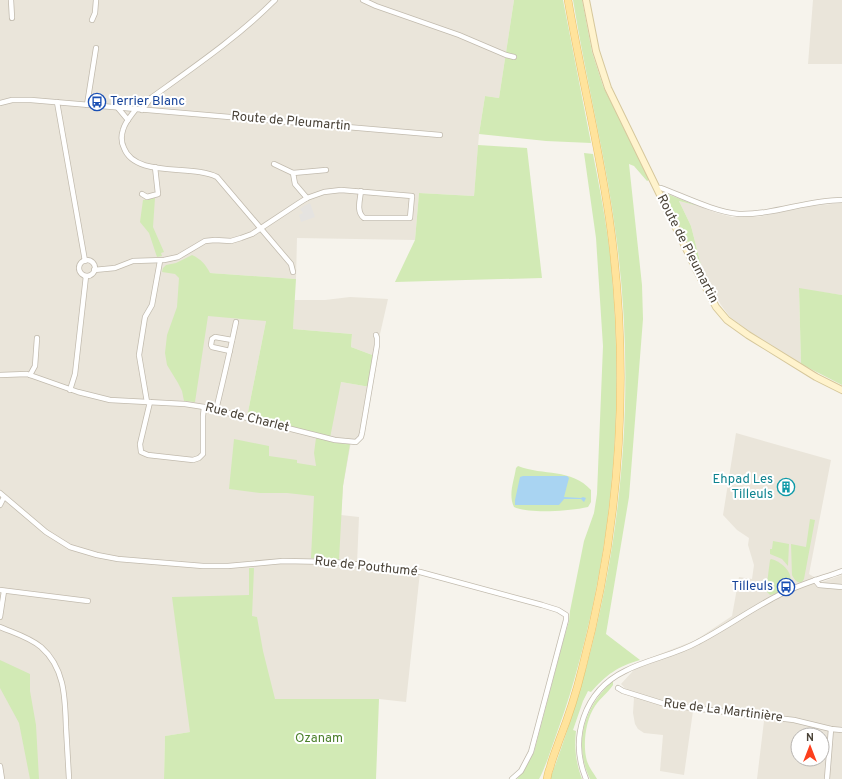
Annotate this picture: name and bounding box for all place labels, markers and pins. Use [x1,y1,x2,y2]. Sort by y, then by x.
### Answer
bus stop icon: Terrier Blanc [87,92,107,112]
place label: Terrier Blanc [110,94,185,110]
place label: Ehpad Les Tilleuls [713,472,773,503]
building icon: Ehpad Les Tilleuls [776,477,796,497]
bus stop icon: Tilleuls [776,577,796,597]
place label: Tilleuls [731,579,773,595]

